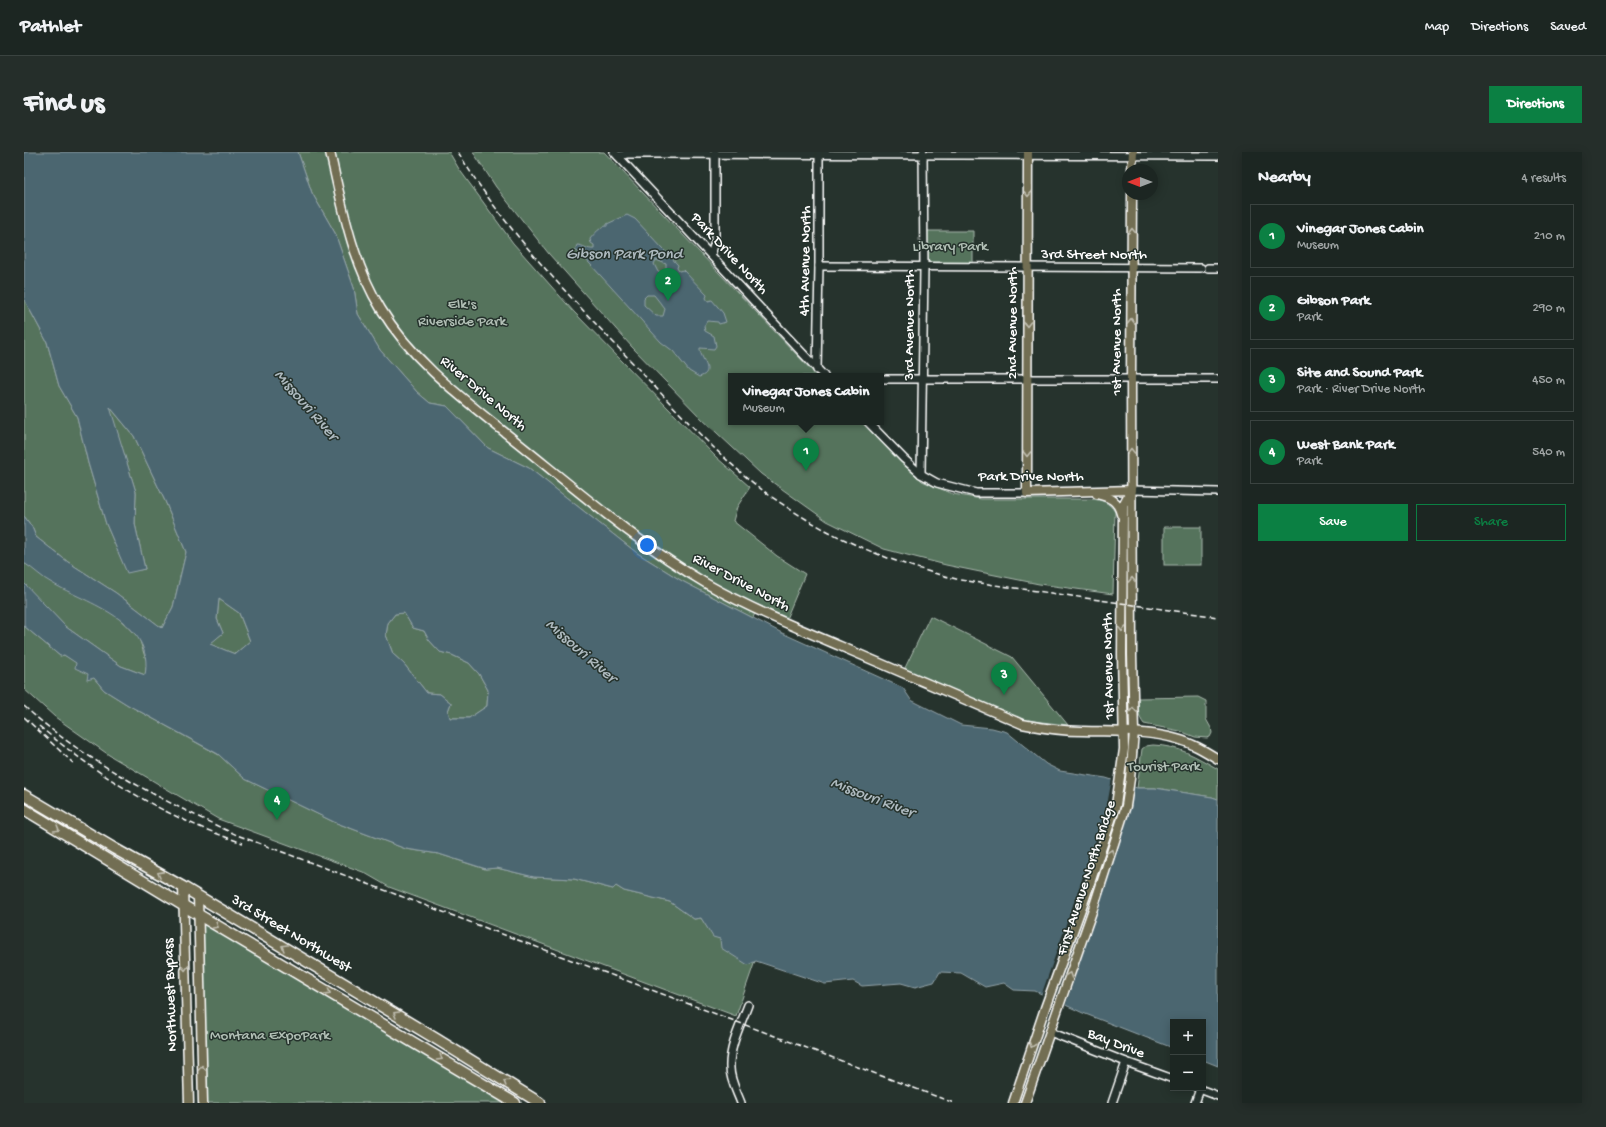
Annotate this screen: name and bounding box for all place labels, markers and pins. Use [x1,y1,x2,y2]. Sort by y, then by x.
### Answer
pin: 2 [655,268,681,301]
pin: 1 [793,438,819,471]
pin: 3 [991,662,1017,695]
pin: 4 [264,787,290,820]

